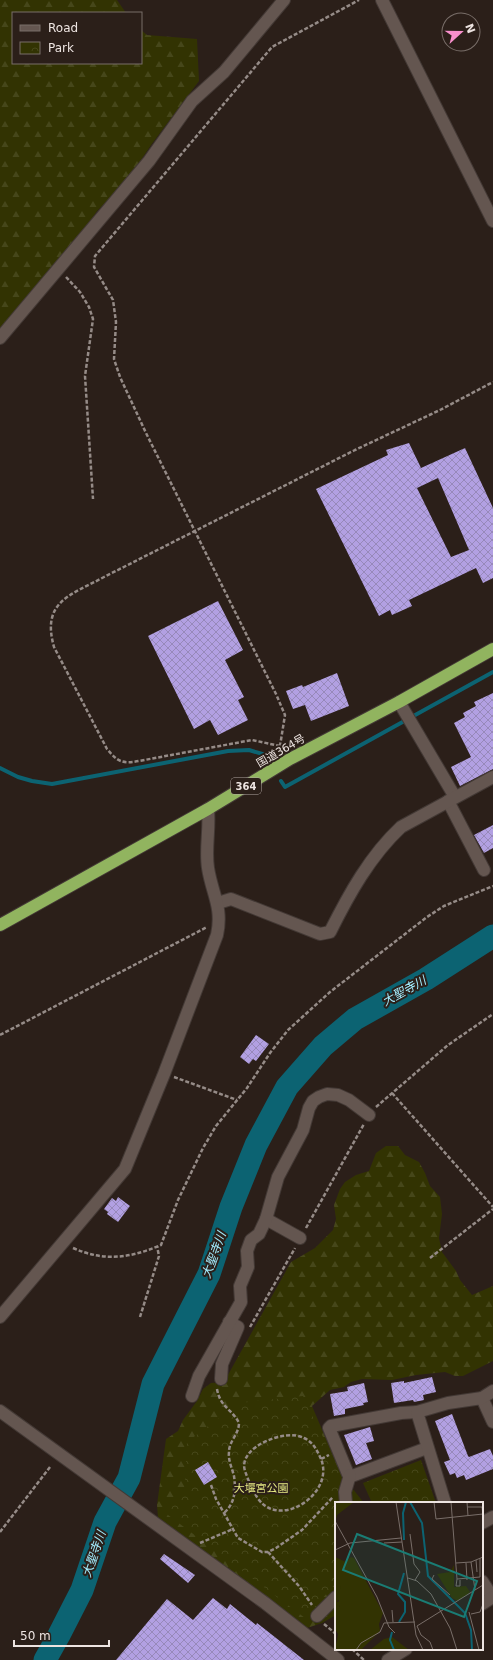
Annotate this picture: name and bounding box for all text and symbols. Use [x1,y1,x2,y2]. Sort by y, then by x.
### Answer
legend [12,12,142,64]
north arrow [441,12,481,52]
text: Road [48,21,78,35]
text: N [462,22,478,35]
text: Park [48,41,74,55]
street label: 国道364号 [254,732,308,770]
road number: 364 [231,778,261,794]
water label: 大聖寺川 [380,972,430,1009]
water label: 大聖寺川 [199,1228,229,1280]
park label: 大堰宮公園 [234,1482,289,1495]
inset map [335,1502,483,1650]
water label: 大聖寺川 [80,1527,109,1579]
scale bar [14,1622,109,1648]
text: 50 m [20,1629,51,1643]

